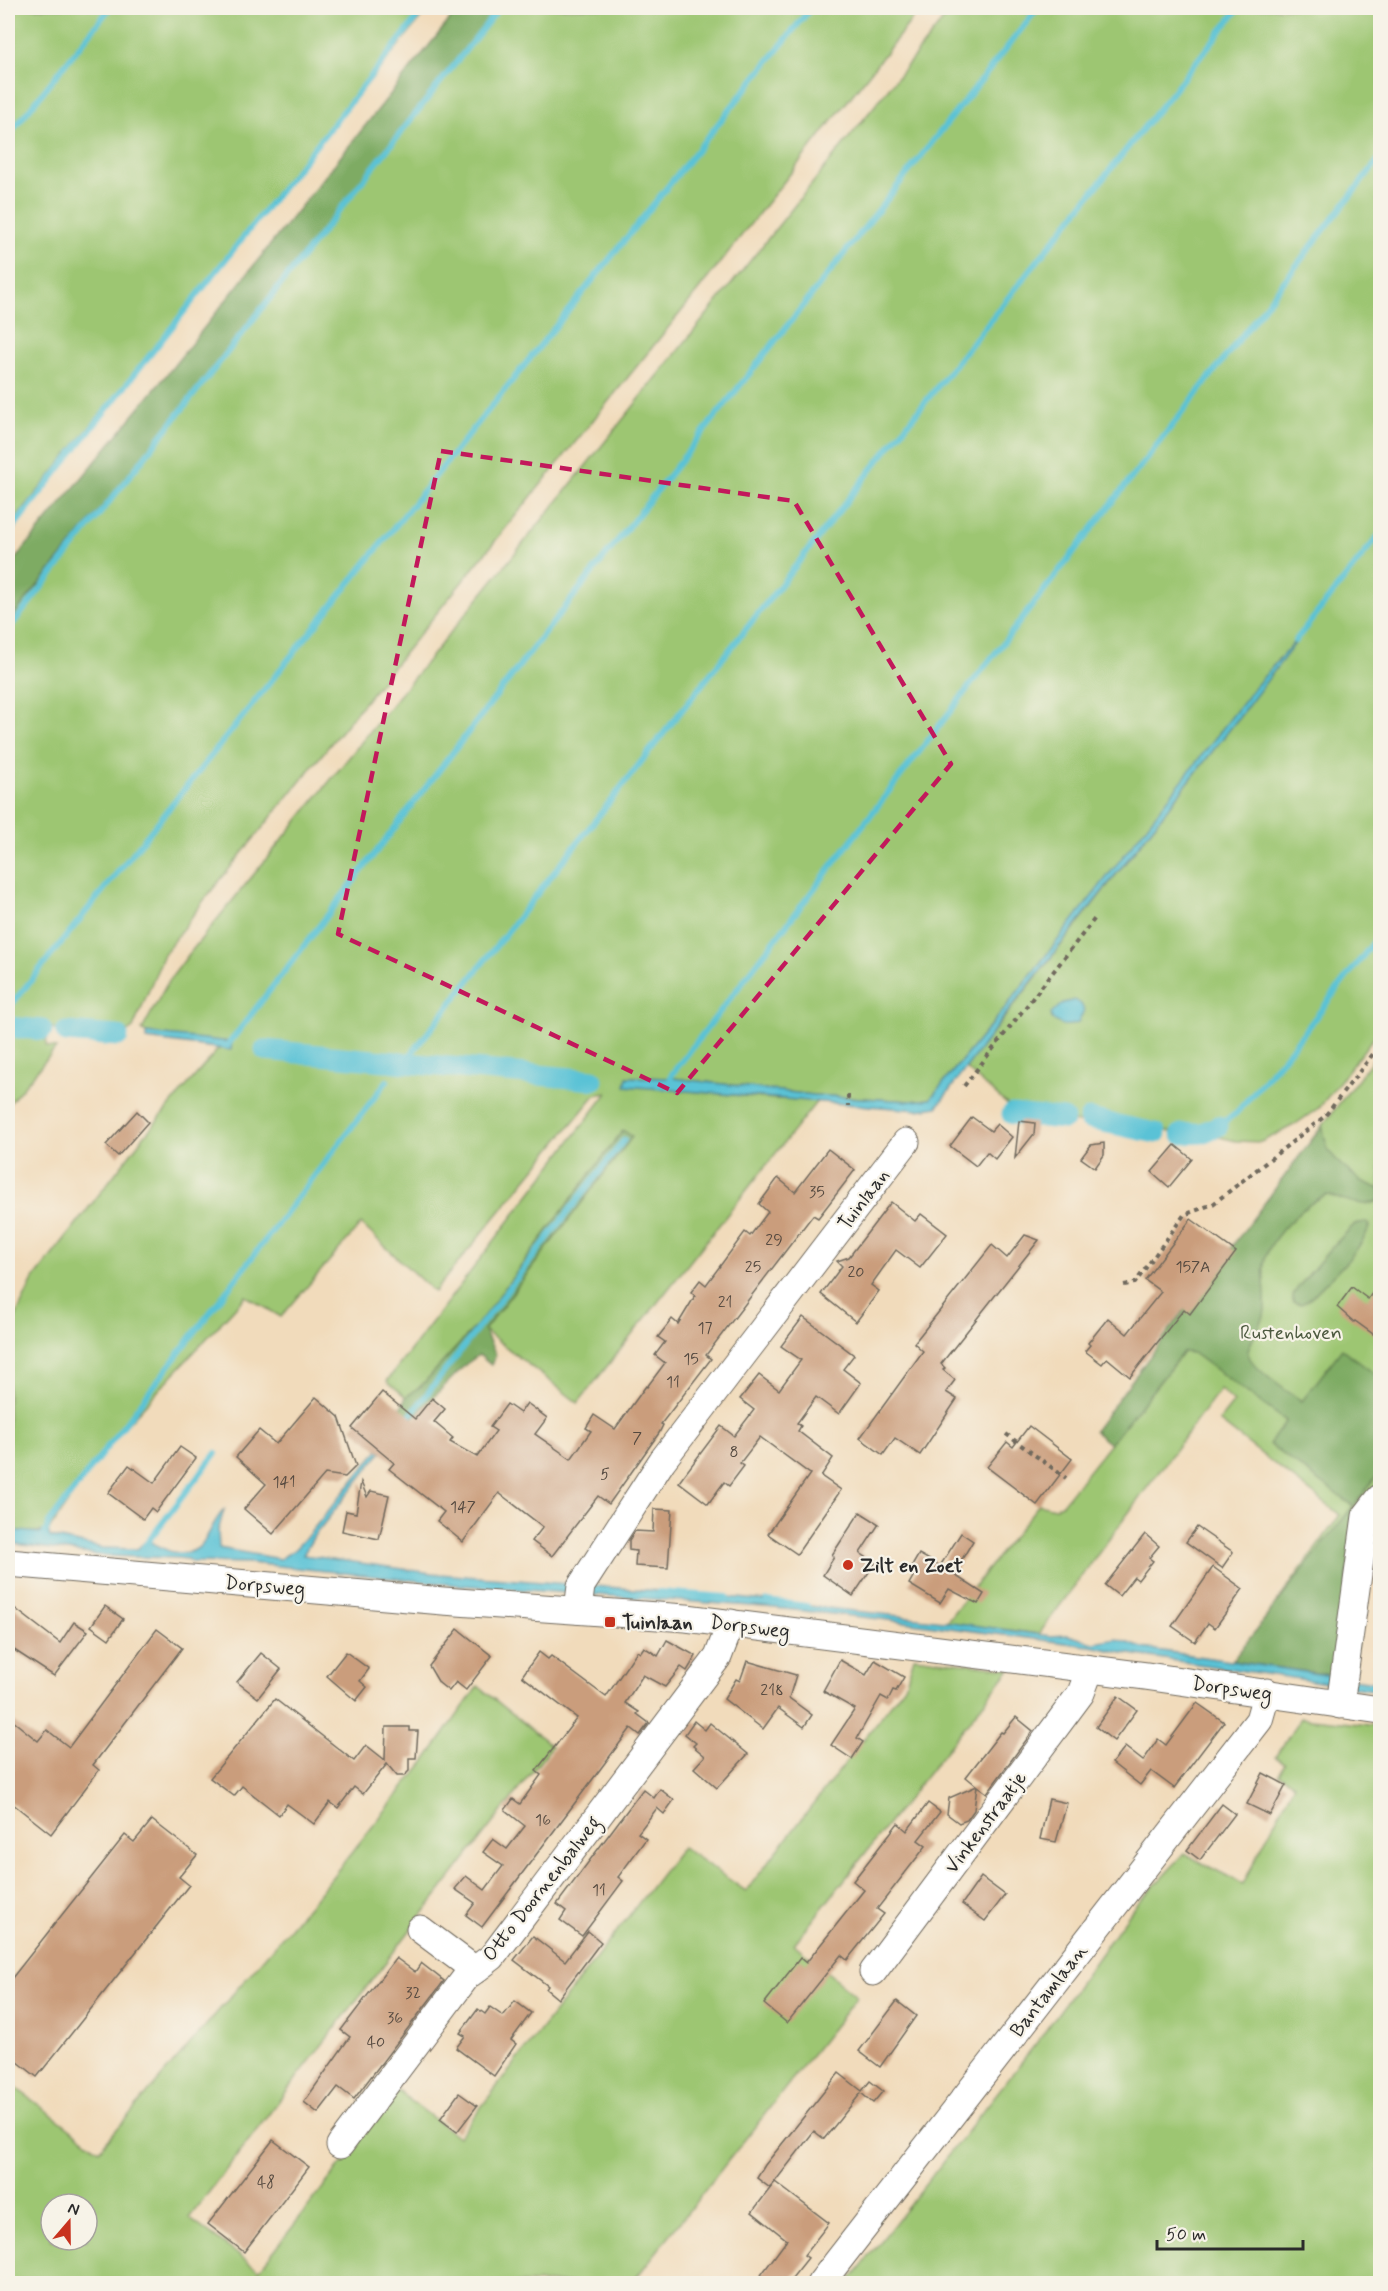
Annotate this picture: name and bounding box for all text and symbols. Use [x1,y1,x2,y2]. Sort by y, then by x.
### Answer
street label: Tuinlaan [832,1164,896,1236]
house number: 35 [809,1182,825,1203]
house number: 29 [765,1230,783,1251]
house number: 25 [745,1257,761,1278]
house number: 157A [1175,1257,1211,1278]
house number: 20 [848,1262,865,1283]
house number: 21 [718,1292,732,1313]
house number: 17 [697,1318,713,1339]
park label: Rustenhoven [1240,1320,1342,1347]
house number: 15 [683,1349,699,1370]
house number: 11 [666,1372,680,1393]
house number: 7 [632,1428,642,1449]
house number: 8 [729,1442,739,1463]
house number: 5 [600,1464,610,1485]
house number: 141 [272,1472,296,1493]
house number: 147 [450,1497,476,1518]
place label: Zilt en Zoet [860,1553,963,1580]
marker: Zilt en Zoet [841,1558,855,1572]
street label: Dorpsweg [224,1570,306,1604]
street label: Dorpsweg [708,1609,791,1647]
place label: Tuinlaan [622,1610,693,1637]
marker: Tuinlaan [603,1615,617,1629]
street label: Dorpsweg [1190,1671,1274,1709]
house number: 218 [760,1680,784,1701]
street label: Vinkenstraatje [939,1766,1034,1880]
street label: Otto Doornenbalweg [477,1810,609,1969]
house number: 16 [535,1810,551,1831]
house number: 11 [592,1880,606,1901]
street label: Bantamlaan [1004,1938,1094,2043]
house number: 32 [405,1983,421,2004]
house number: 36 [387,2008,403,2029]
house number: 40 [367,2032,385,2053]
house number: 48 [257,2172,275,2193]
north arrow [39,2192,99,2252]
text: N [65,2198,82,2221]
scale bar [1157,2213,1302,2251]
text: 50 m [1166,2223,1206,2247]

